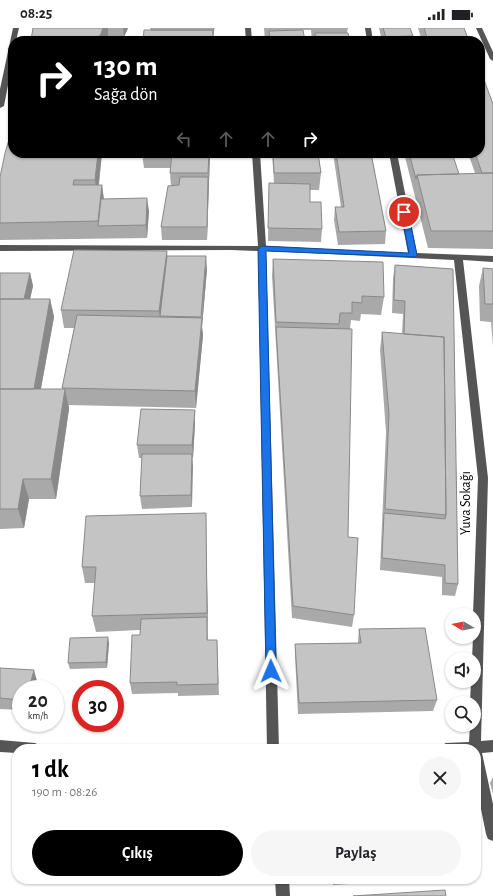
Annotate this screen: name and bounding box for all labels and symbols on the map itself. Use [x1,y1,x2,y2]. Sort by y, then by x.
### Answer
pin [387,195,421,229]
street label: Yuva Sokağı [459,471,473,535]
north arrow [445,608,481,644]
position arrow [250,650,292,692]
speed limit sign: 30 [72,680,124,732]

